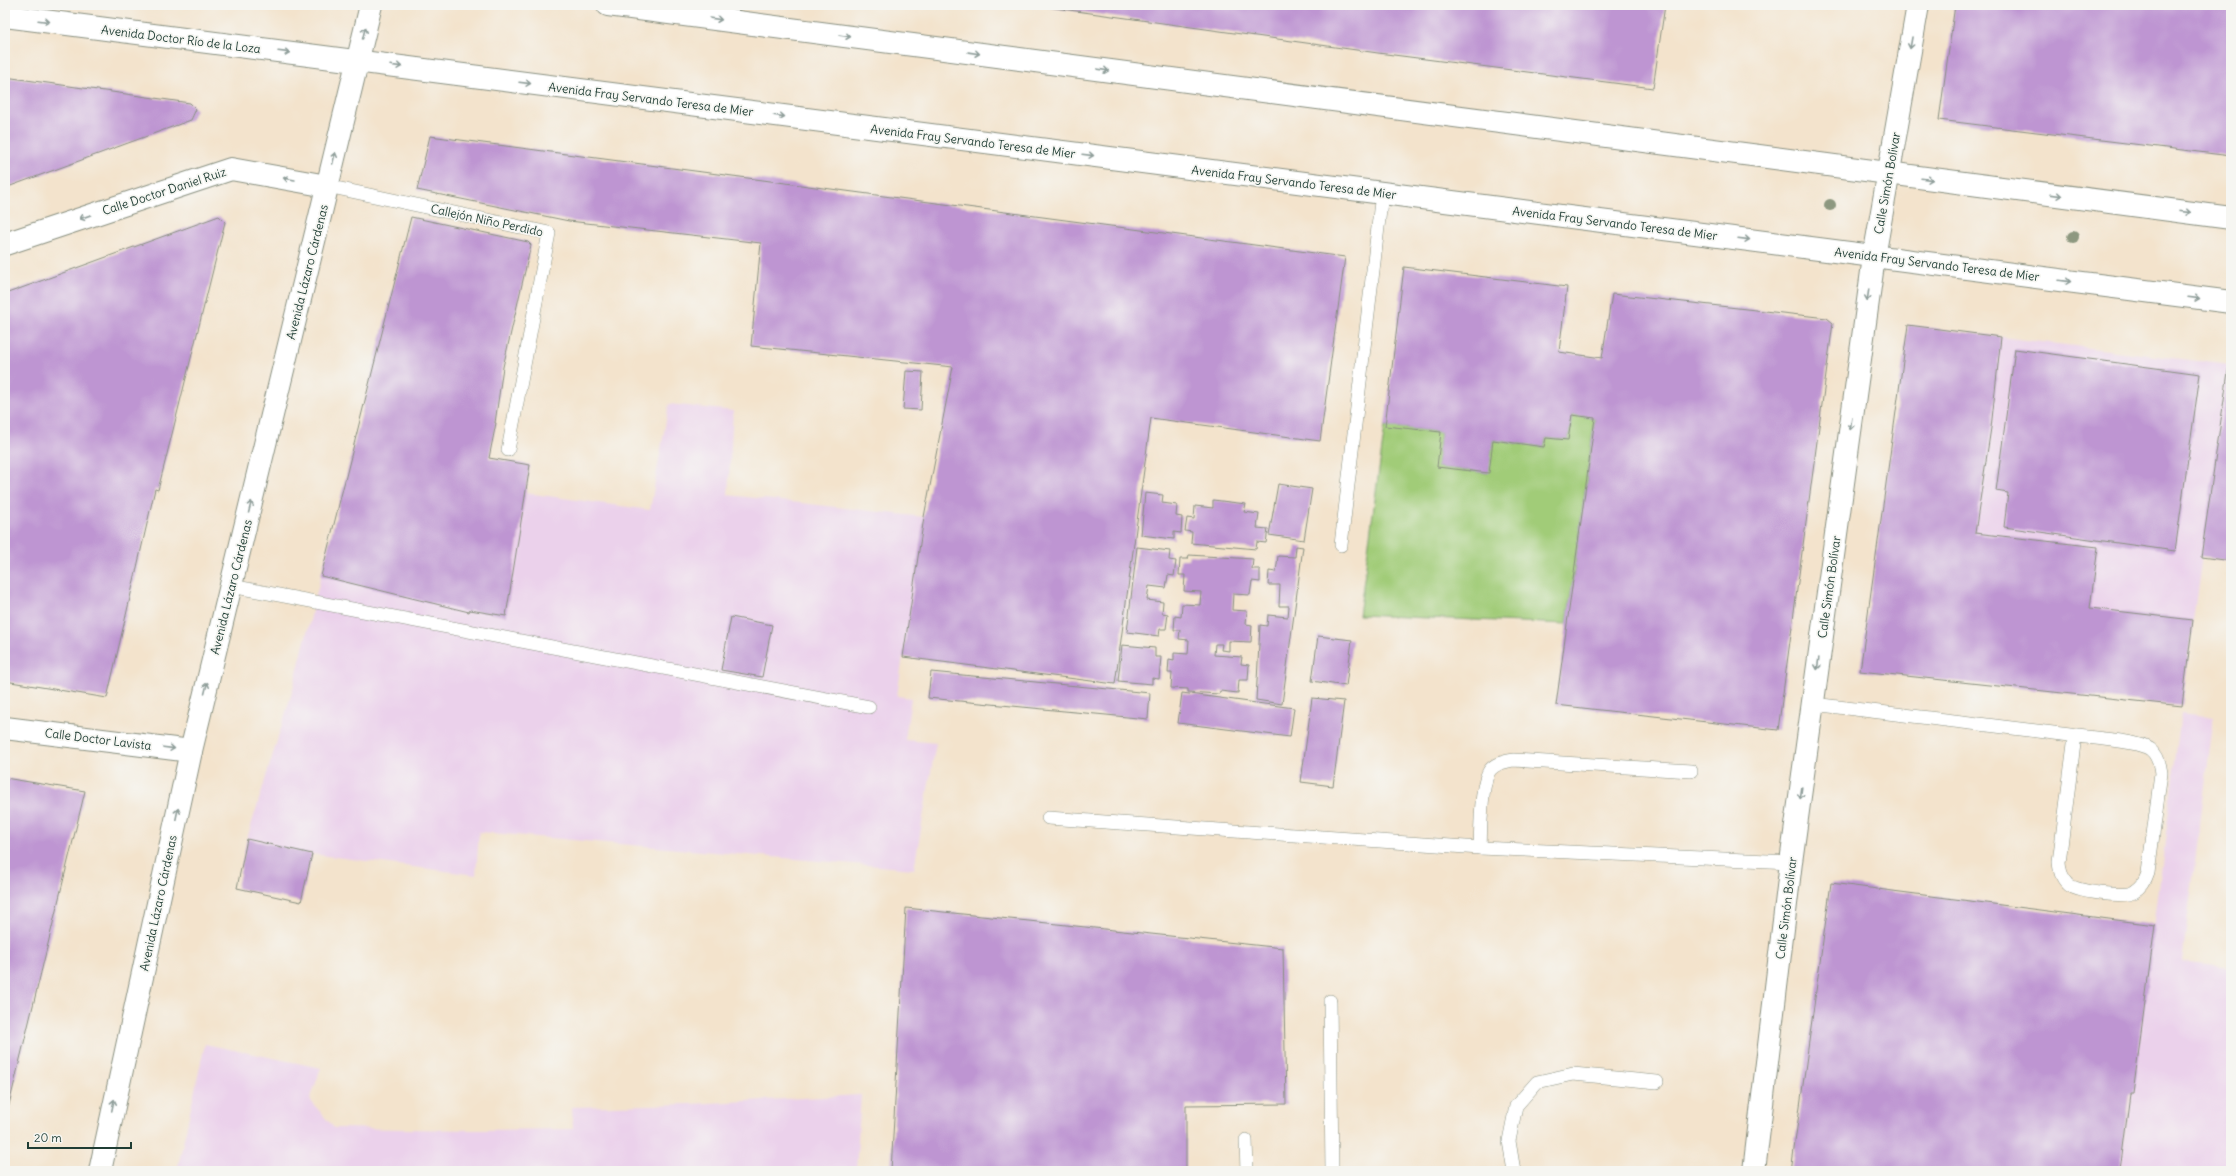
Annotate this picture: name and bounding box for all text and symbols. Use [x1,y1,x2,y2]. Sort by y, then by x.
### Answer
one-way arrow [709,15,722,23]
one-way arrow [37,17,50,25]
street label: Avenida Doctor Río de la Loza [100,22,262,56]
one-way arrow [361,27,368,40]
one-way arrow [838,32,851,40]
one-way arrow [1907,37,1915,50]
one-way arrow [277,48,290,56]
one-way arrow [967,49,980,57]
one-way arrow [389,62,402,70]
one-way arrow [1096,66,1109,74]
one-way arrow [518,79,531,87]
street label: Avenida Fray Servando Teresa de Mier [548,79,754,119]
one-way arrow [772,112,785,119]
street label: Avenida Fray Servando Teresa de Mier [870,121,1076,161]
street label: Calle Simón Bolívar [1871,131,1903,235]
one-way arrow [331,152,338,165]
one-way arrow [1081,152,1094,159]
street label: Avenida Fray Servando Teresa de Mier [1191,162,1397,202]
street label: Calle Doctor Daniel Ruiz [100,164,228,218]
one-way arrow [283,175,296,183]
one-way arrow [1920,175,1933,183]
one-way arrow [2049,191,2062,199]
street label: Callejón Niño Perdido [429,201,545,239]
street label: Avenida Lázaro Cárdenas [283,203,331,341]
street label: Avenida Fray Servando Teresa de Mier [1512,203,1718,243]
one-way arrow [2178,208,2191,216]
one-way arrow [78,214,91,221]
one-way arrow [1737,236,1750,243]
street label: Avenida Fray Servando Teresa de Mier [1834,244,2040,284]
one-way arrow [2058,277,2071,285]
one-way arrow [1865,288,1872,301]
one-way arrow [2187,294,2200,302]
one-way arrow [1847,417,1855,430]
one-way arrow [247,501,254,514]
street label: Avenida Lázaro Cárdenas [207,518,255,656]
street label: Calle Simón Bolívar [1814,535,1844,639]
one-way arrow [1814,657,1822,670]
one-way arrow [203,681,210,694]
street label: Calle Doctor Lavista [44,725,152,753]
one-way arrow [162,744,175,752]
one-way arrow [1797,786,1805,799]
one-way arrow [173,808,181,821]
street label: Avenida Lázaro Cárdenas [136,834,180,972]
street label: Calle Simón Bolívar [1772,856,1800,960]
one-way arrow [110,1099,118,1112]
scale bar [28,1124,131,1150]
text: 20 m [34,1130,62,1145]

